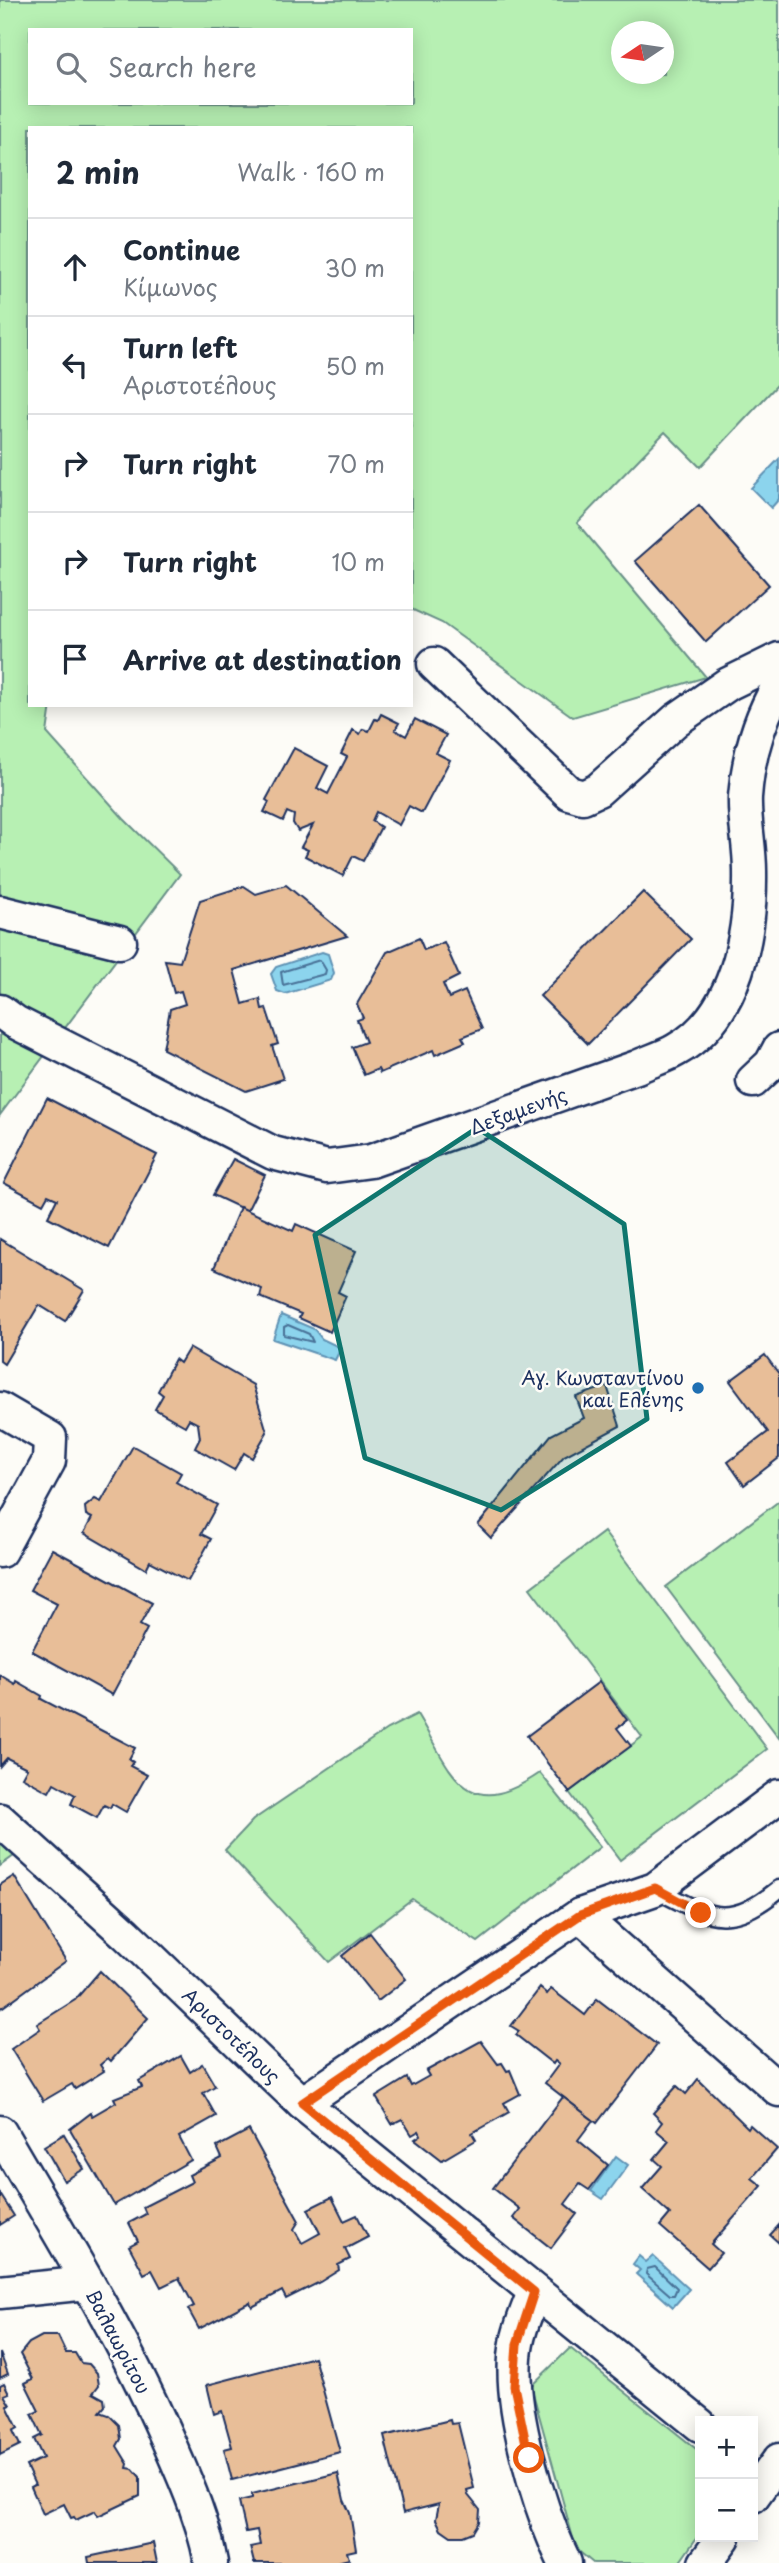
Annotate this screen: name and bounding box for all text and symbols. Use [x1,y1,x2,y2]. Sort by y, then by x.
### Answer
north arrow [611,21,674,84]
search box [28,28,413,105]
text: Search here [108,47,257,86]
icon: search [52,48,90,86]
text: 2 min [56,149,140,194]
text: Walk · 160 m [237,154,385,189]
text: Continue [123,230,240,269]
icon: ahead [56,248,94,286]
text: 30 m [324,250,385,285]
text: Κίμωνος [123,269,217,304]
text: Turn left [123,328,238,367]
icon: left [56,346,94,384]
text: 50 m [325,348,385,383]
text: Αριστοτέλους [123,367,277,402]
icon: right [56,444,94,482]
text: Turn right [123,444,257,483]
text: 70 m [327,446,385,481]
icon: right [56,542,94,580]
text: Turn right [123,542,257,581]
text: 10 m [331,544,385,579]
icon: arrive [56,640,94,678]
text: Arrive at destination [123,640,402,679]
street label: Δεξαμενής [465,1079,571,1141]
place label: Αγ. Κωνσταντίνου και Ελένης [521,1363,684,1413]
marker: Αγ. Κωνσταντίνου και Ελένης [690,1380,706,1396]
route end [685,1897,716,1928]
street label: Αριστοτέλους [177,1981,287,2089]
street label: Βαλαωρίτου [80,2284,158,2398]
map controls [695,2416,758,2542]
button: + [695,2416,758,2479]
route start [513,2442,544,2473]
button: − [695,2479,758,2542]

